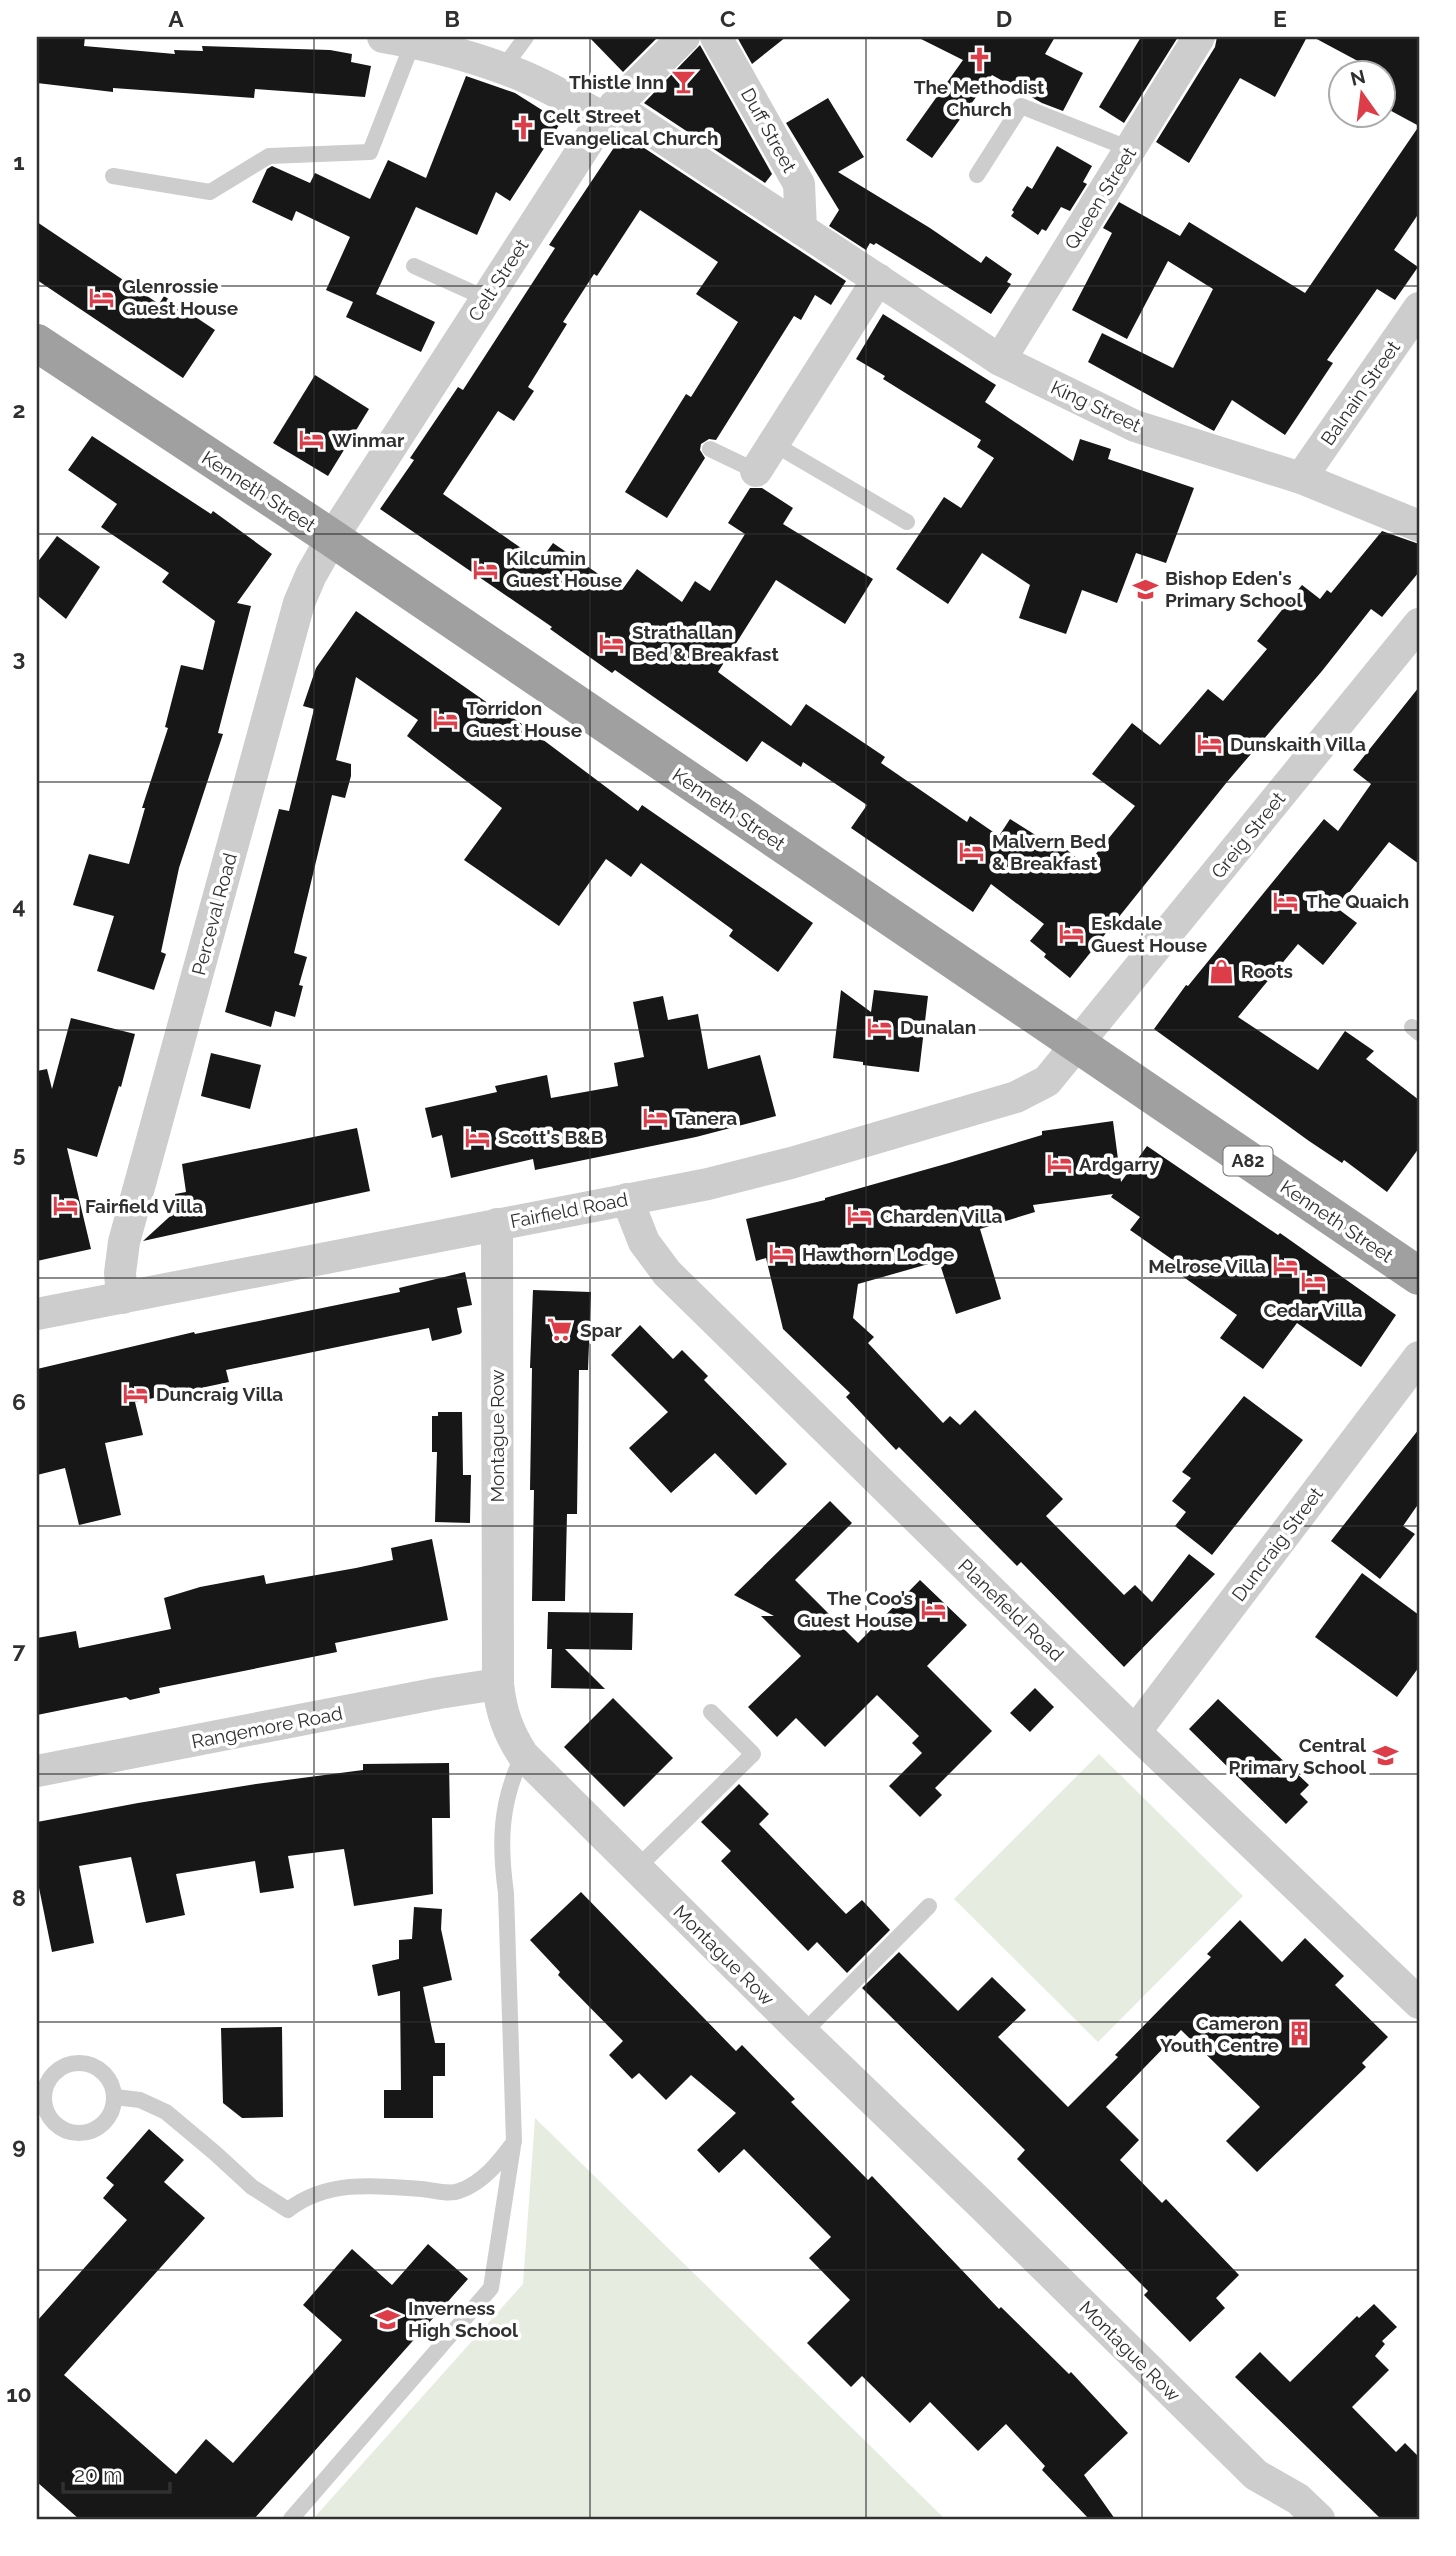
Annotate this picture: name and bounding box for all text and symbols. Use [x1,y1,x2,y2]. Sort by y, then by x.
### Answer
text: A [168,5,184,32]
text: B [444,5,460,32]
text: C [720,5,736,32]
text: D [996,5,1012,32]
text: E [1273,5,1287,32]
church icon: The Methodist Church [965,45,993,73]
north arrow [1326,60,1396,130]
text: N [1348,65,1368,90]
bar icon: Thistle Inn [670,68,698,96]
place label: Thistle Inn [569,71,664,93]
place label: The Methodist Church [914,76,1045,120]
street label: Duff Street [737,84,801,177]
place label: Celt Street Evangelical Church [543,105,719,149]
church icon: Celt Street Evangelical Church [509,113,537,141]
street label: Queen Street [1060,142,1141,253]
text: 1 [13,148,25,175]
street label: Celt Street [463,234,533,325]
place label: Glenrossie Guest House [122,275,238,319]
hotel icon: Glenrossie Guest House [88,283,116,311]
street label: Balnain Street [1316,336,1404,449]
street label: King Street [1048,376,1145,437]
text: 2 [13,396,25,423]
hotel icon: Winmar [298,426,326,454]
place label: Winmar [332,429,405,451]
street label: Kenneth Street [198,446,320,536]
place label: Kilcumin Guest House [506,547,622,591]
hotel icon: Kilcumin Guest House [472,555,500,583]
place label: Bishop Eden's Primary School [1165,567,1303,611]
school or university icon: Bishop Eden's Primary School [1131,575,1159,603]
place label: Strathallan Bed & Breakfast [632,621,779,665]
hotel icon: Strathallan Bed & Breakfast [598,629,626,657]
text: 3 [13,644,25,671]
place label: Torridon Guest House [466,697,582,741]
hotel icon: Torridon Guest House [432,705,460,733]
hotel icon: Dunskaith Villa [1196,730,1224,758]
place label: Dunskaith Villa [1230,733,1366,755]
street label: Kenneth Street [669,763,790,855]
street label: Greig Street [1207,787,1290,883]
place label: Malvern Bed & Breakfast [992,830,1106,874]
hotel icon: Malvern Bed & Breakfast [958,838,986,866]
street label: Perceval Road [187,850,241,978]
hotel icon: The Quaich [1272,887,1300,915]
place label: The Quaich [1306,890,1409,912]
text: 4 [12,892,26,919]
place label: Eskdale Guest House [1091,912,1207,956]
hotel icon: Eskdale Guest House [1057,920,1085,948]
shop icon: Roots [1207,957,1235,985]
place label: Roots [1241,960,1293,982]
hotel icon: Dunalan [866,1013,894,1041]
place label: Dunalan [900,1016,976,1038]
hotel icon: Tanera [641,1104,669,1132]
place label: Tanera [675,1107,737,1129]
hotel icon: Scott's B&B [464,1123,492,1151]
place label: Scott's B&B [498,1126,604,1148]
text: 5 [13,1140,26,1167]
road number: A82 [1224,1146,1272,1176]
hotel icon: Ardgarry [1045,1150,1073,1178]
place label: Ardgarry [1079,1153,1160,1175]
street label: Kenneth Street [1277,1175,1398,1267]
street label: Fairfield Road [508,1188,630,1232]
hotel icon: Fairfield Villa [51,1192,79,1220]
place label: Fairfield Villa [85,1195,203,1217]
hotel icon: Charden Villa [846,1202,874,1230]
place label: Charden Villa [880,1205,1002,1227]
hotel icon: Hawthorn Lodge [768,1240,796,1268]
place label: Hawthorn Lodge [802,1243,954,1265]
hotel icon: Melrose Villa [1272,1252,1300,1280]
place label: Melrose Villa [1148,1255,1266,1277]
hotel icon: Cedar Villa [1299,1268,1327,1296]
place label: Cedar Villa [1263,1299,1363,1321]
supermarket icon: Spar [546,1316,574,1344]
place label: Spar [580,1319,623,1341]
street label: Montague Row [486,1369,508,1503]
hotel icon: Duncraig Villa [122,1380,150,1408]
place label: Duncraig Villa [156,1383,283,1405]
text: 6 [12,1388,26,1415]
street label: Duncraig Street [1227,1482,1327,1605]
street label: Planefield Road [954,1554,1068,1666]
place label: The Coo’s Guest House [797,1587,913,1631]
hotel icon: The Coo’s Guest House [919,1595,947,1623]
text: 7 [13,1636,26,1663]
street label: Rangemore Road [190,1702,344,1752]
place label: Central Primary School [1229,1734,1367,1778]
school or university icon: Central Primary School [1372,1742,1400,1770]
text: 8 [12,1884,26,1911]
street label: Montague Row [669,1900,779,2010]
place label: Cameron Youth Centre [1160,2012,1279,2056]
building icon: Cameron Youth Centre [1285,2020,1313,2048]
text: 9 [12,2132,26,2159]
street label: Montague Row [1075,2296,1185,2406]
place label: Inverness High School [408,2297,519,2341]
school or university icon: Inverness High School [374,2305,402,2333]
text: 10 [6,2380,32,2407]
scale bar [63,2451,170,2495]
text: 20 m [74,2462,122,2487]

